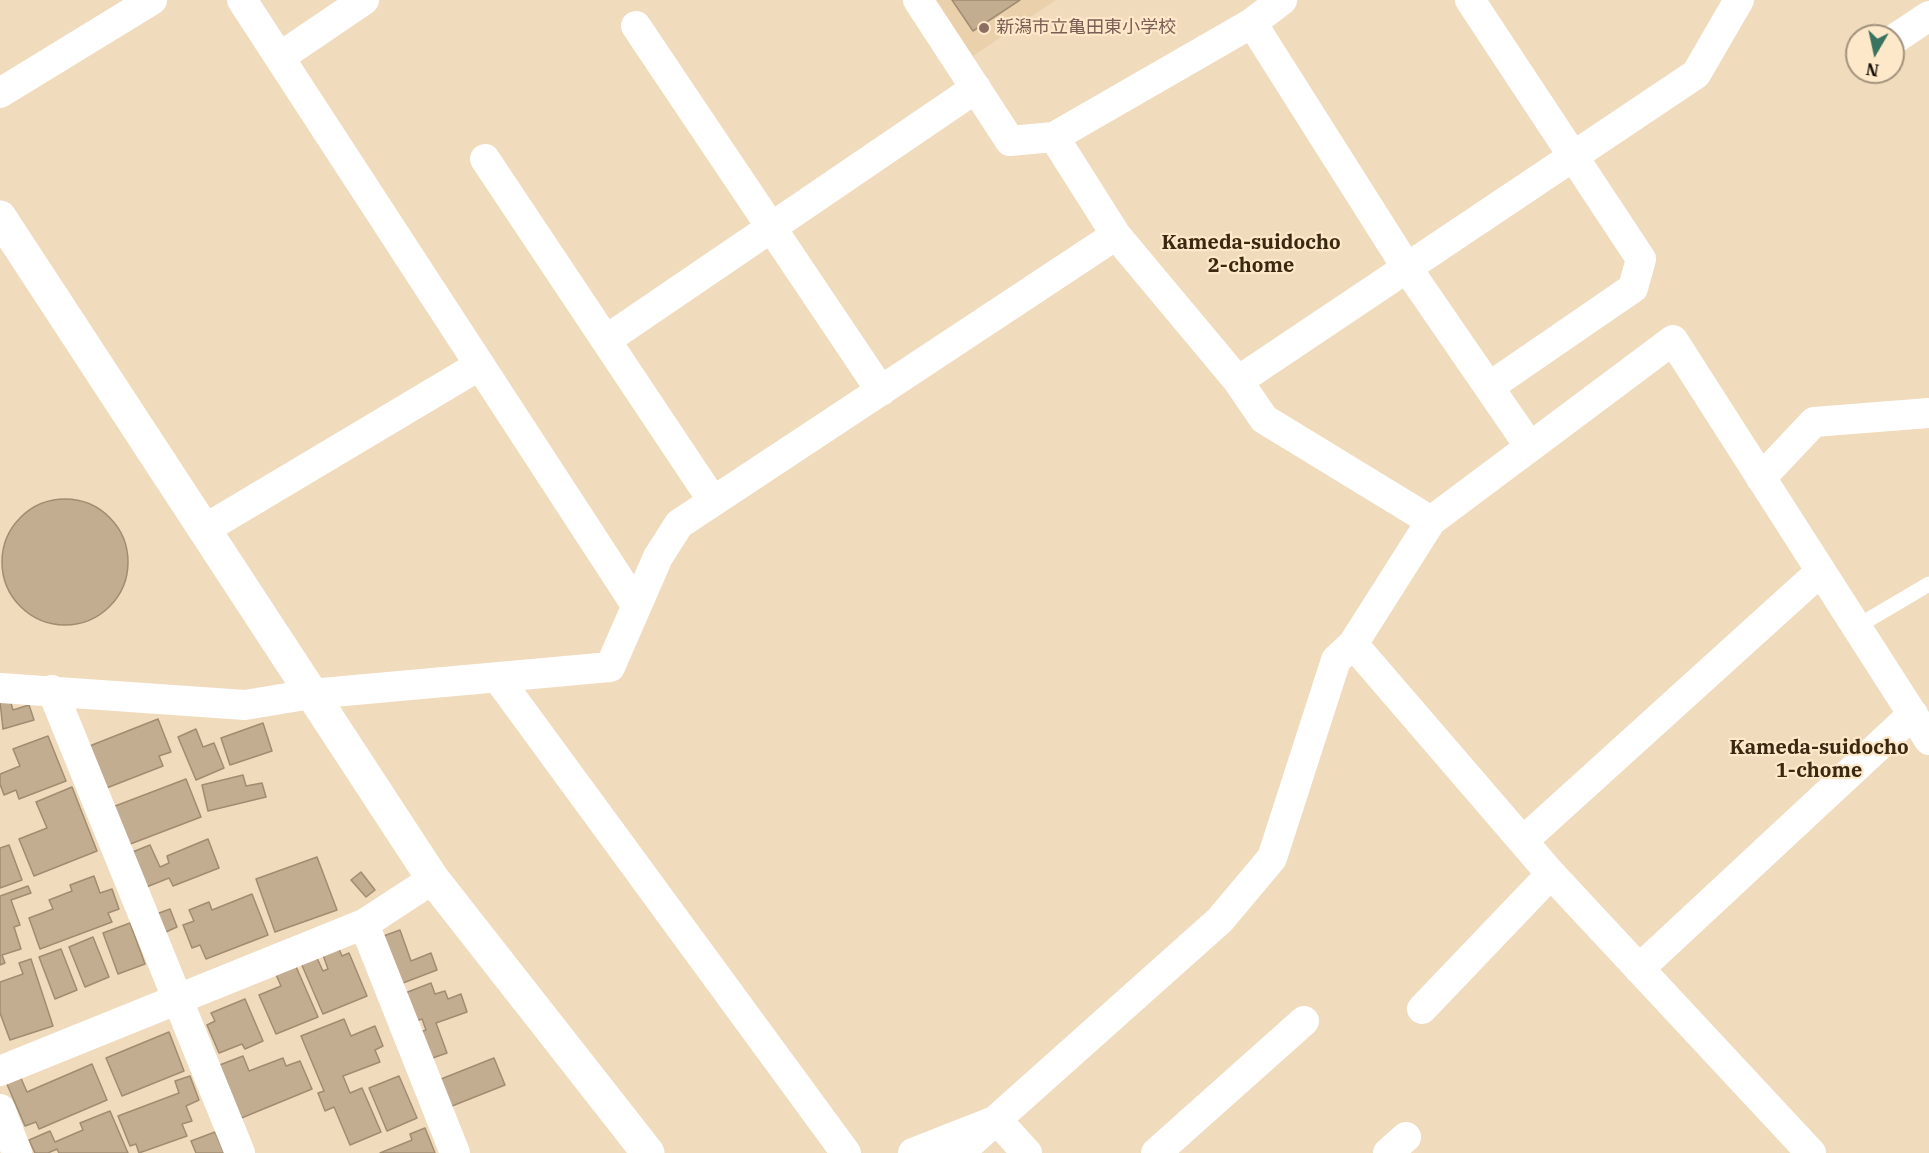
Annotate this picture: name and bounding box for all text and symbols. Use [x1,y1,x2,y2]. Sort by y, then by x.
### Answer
place label: 新潟市立亀田東小学校 [996,17,1176,39]
marker: 新潟市立亀田東小学校 [977,21,991,35]
north arrow [1845,24,1905,84]
text: N [1865,59,1880,81]
district label: Kameda-suidocho 2-chome [1161,231,1341,278]
district label: Kameda-suidocho 1-chome [1729,736,1909,783]

